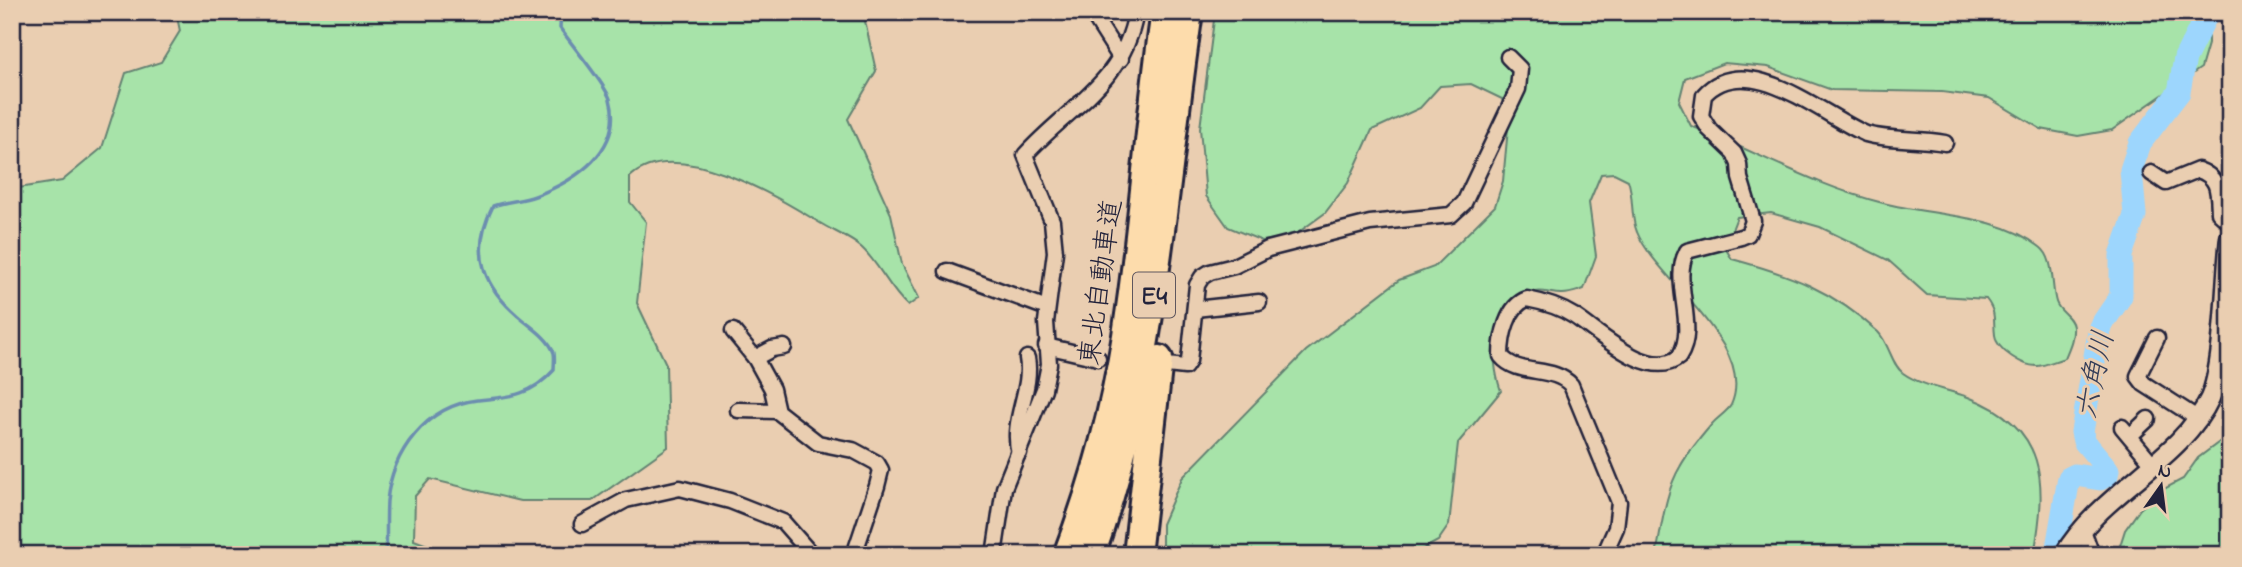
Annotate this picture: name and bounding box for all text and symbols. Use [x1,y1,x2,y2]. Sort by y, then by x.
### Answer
street label: 東北自動車道 [1070,196,1134,369]
road number: E4 [1133,272,1175,318]
water label: 六角川 [2066,327,2128,424]
north arrow [2126,452,2196,522]
text: N [2155,457,2174,487]

